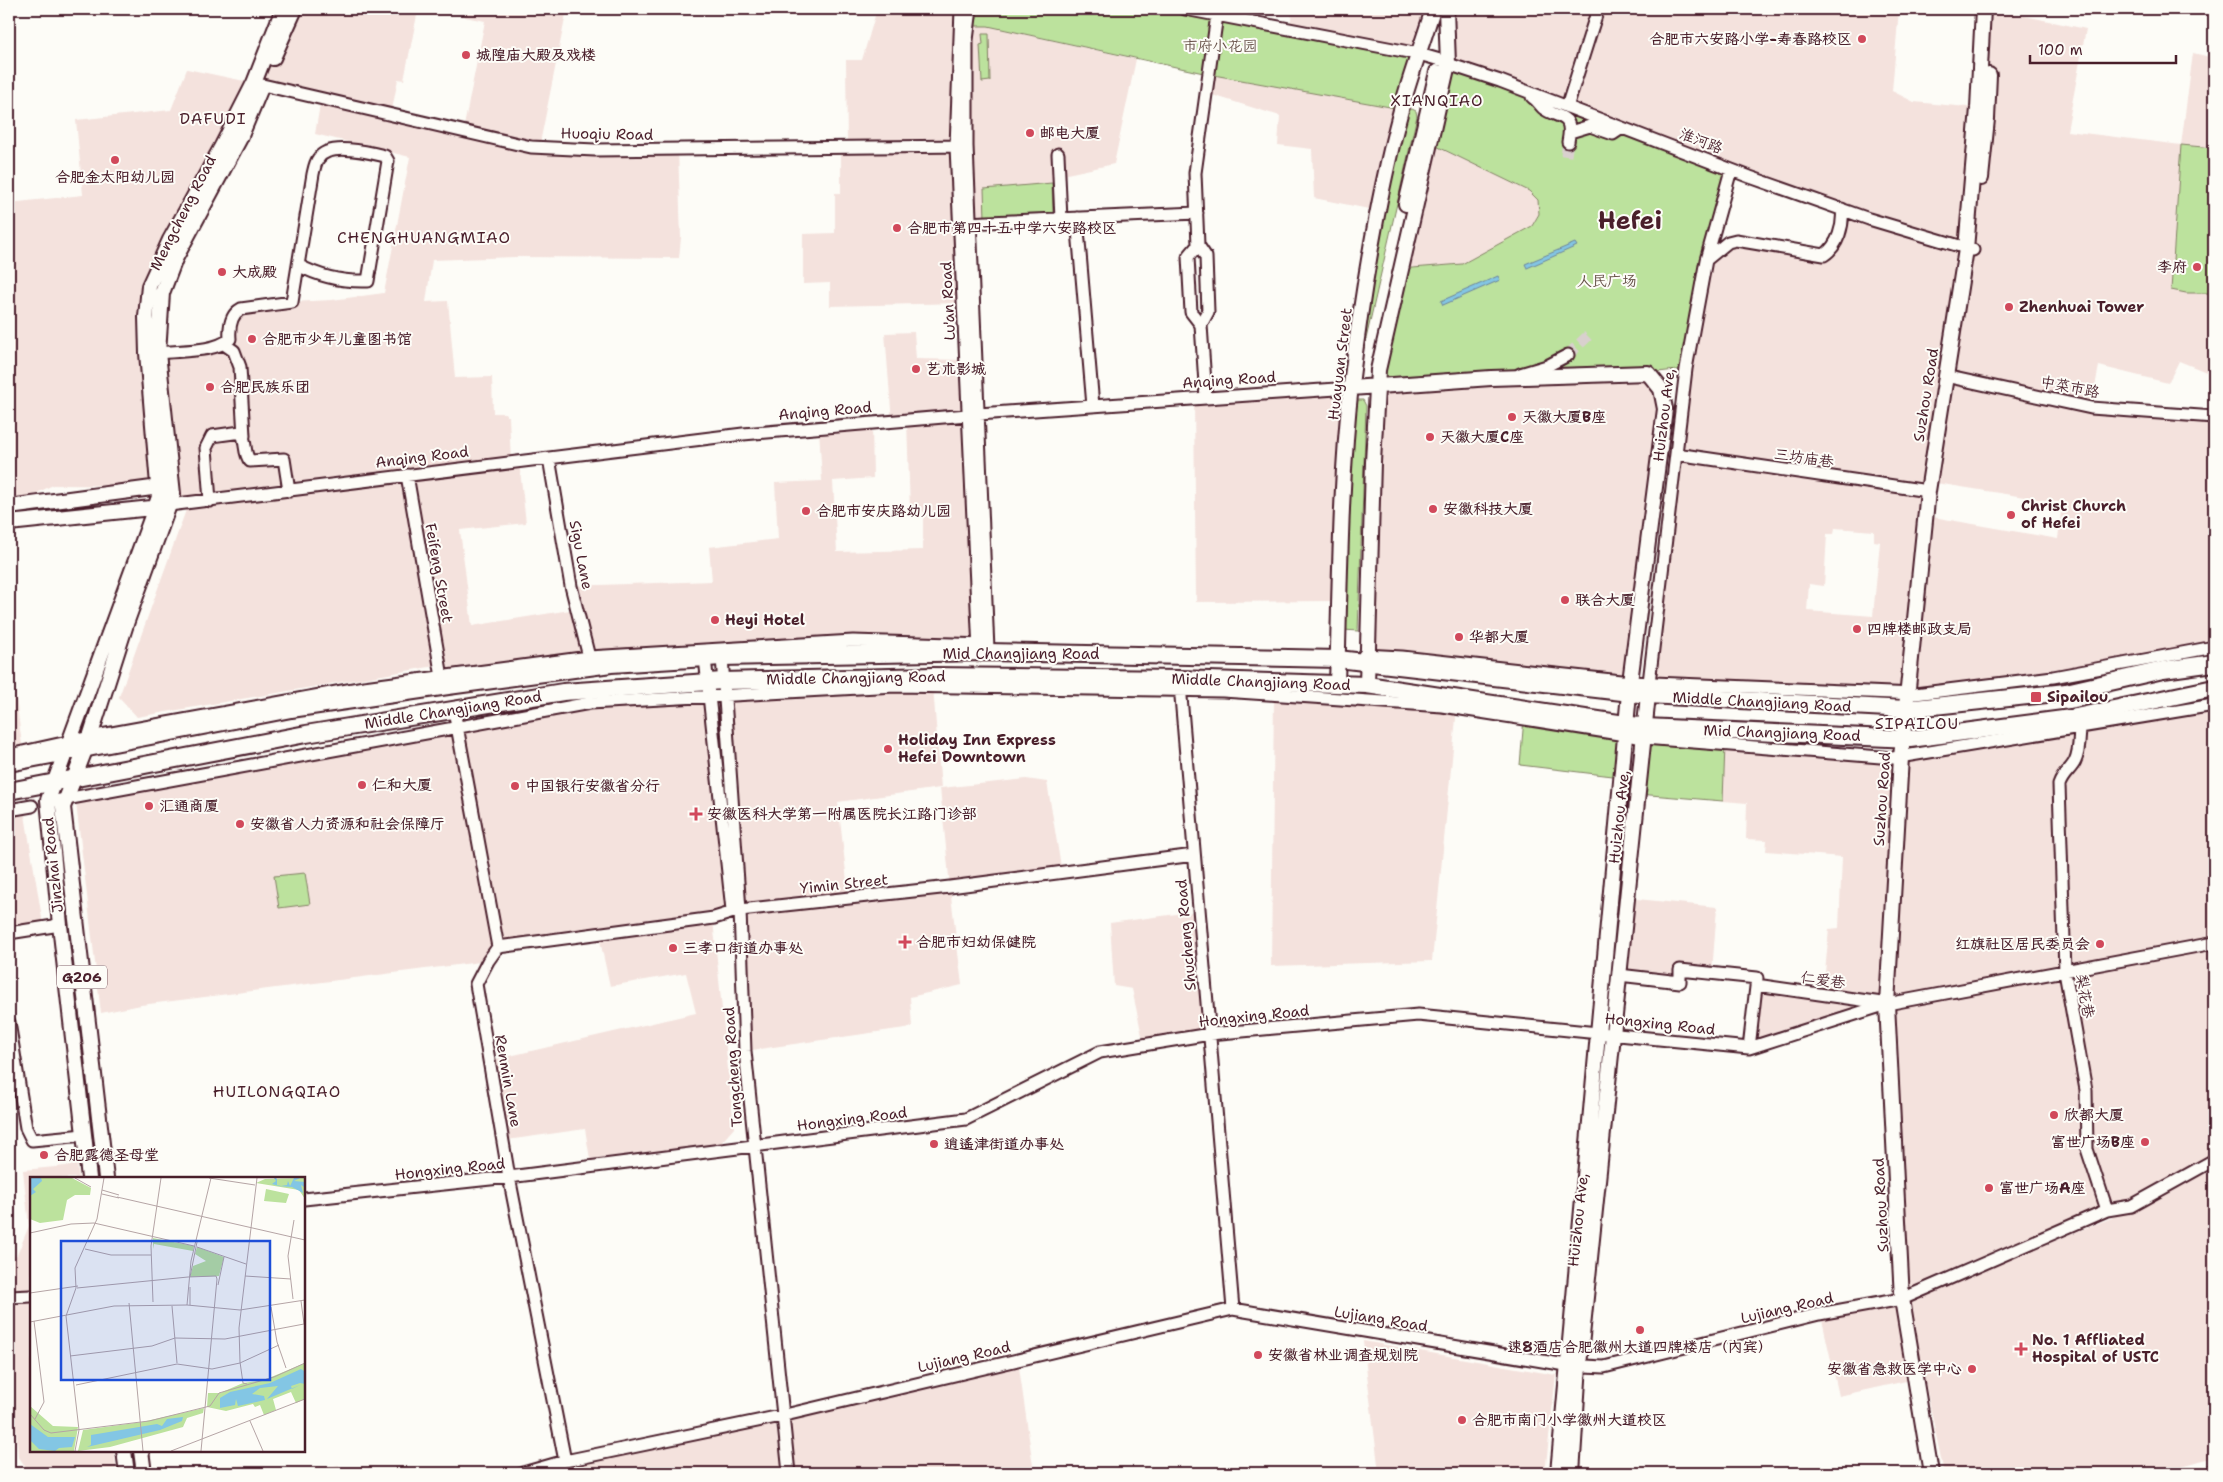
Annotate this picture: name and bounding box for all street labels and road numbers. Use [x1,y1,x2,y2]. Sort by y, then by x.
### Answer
street label: Huoqiu Road [560,123,654,145]
street label: 淮河路 [1676,124,1726,158]
street label: Mengcheng Road [145,152,221,274]
street label: Lu'an Road [936,260,960,341]
street label: Huayuan Street [1323,307,1357,421]
street label: Suzhou Road [1909,346,1943,443]
street label: Anqing Road [1182,367,1277,393]
street label: Huizhou Ave, [1648,367,1680,463]
street label: 中菜市路 [2039,371,2101,403]
street label: Anqing Road [777,397,873,425]
street label: Anqing Road [374,441,470,473]
street label: 三坊庙巷 [1773,444,1835,472]
street label: Sigu Lane [564,519,598,591]
street label: Feifeng Street [420,522,458,624]
street label: Mid Changjiang Road [942,644,1100,664]
street label: Middle Changjiang Road [766,666,946,690]
street label: Middle Changjiang Road [1171,669,1352,695]
street label: Middle Changjiang Road [363,686,544,734]
street label: Middle Changjiang Road [1672,687,1853,717]
street label: Mid Changjiang Road [1703,720,1861,746]
street label: Suzhou Road [1869,751,1895,847]
street label: Huizhou Ave, [1604,769,1634,865]
street label: Jinzhai Road [38,816,68,914]
street label: Yimin Street [799,869,889,899]
street label: Shucheng Road [1171,878,1201,992]
road number: G206 [57,966,107,989]
street label: 仁爱巷 [1799,967,1847,993]
street label: 梨花巷 [2071,972,2099,1020]
street label: Hongxing Road [1198,1000,1311,1032]
street label: Tongcheng Road [719,1006,747,1128]
street label: Hongxing Road [1604,1008,1717,1040]
street label: Renmin Lane [490,1033,526,1129]
street label: Hongxing Road [796,1102,909,1136]
street label: Hongxing Road [394,1153,507,1185]
street label: Suzhou Road [1869,1157,1893,1253]
street label: Huizhou Ave, [1563,1172,1593,1268]
street label: Lujiang Road [1739,1288,1836,1328]
street label: Lujiang Road [1333,1302,1430,1336]
street label: Lujiang Road [916,1337,1013,1377]

